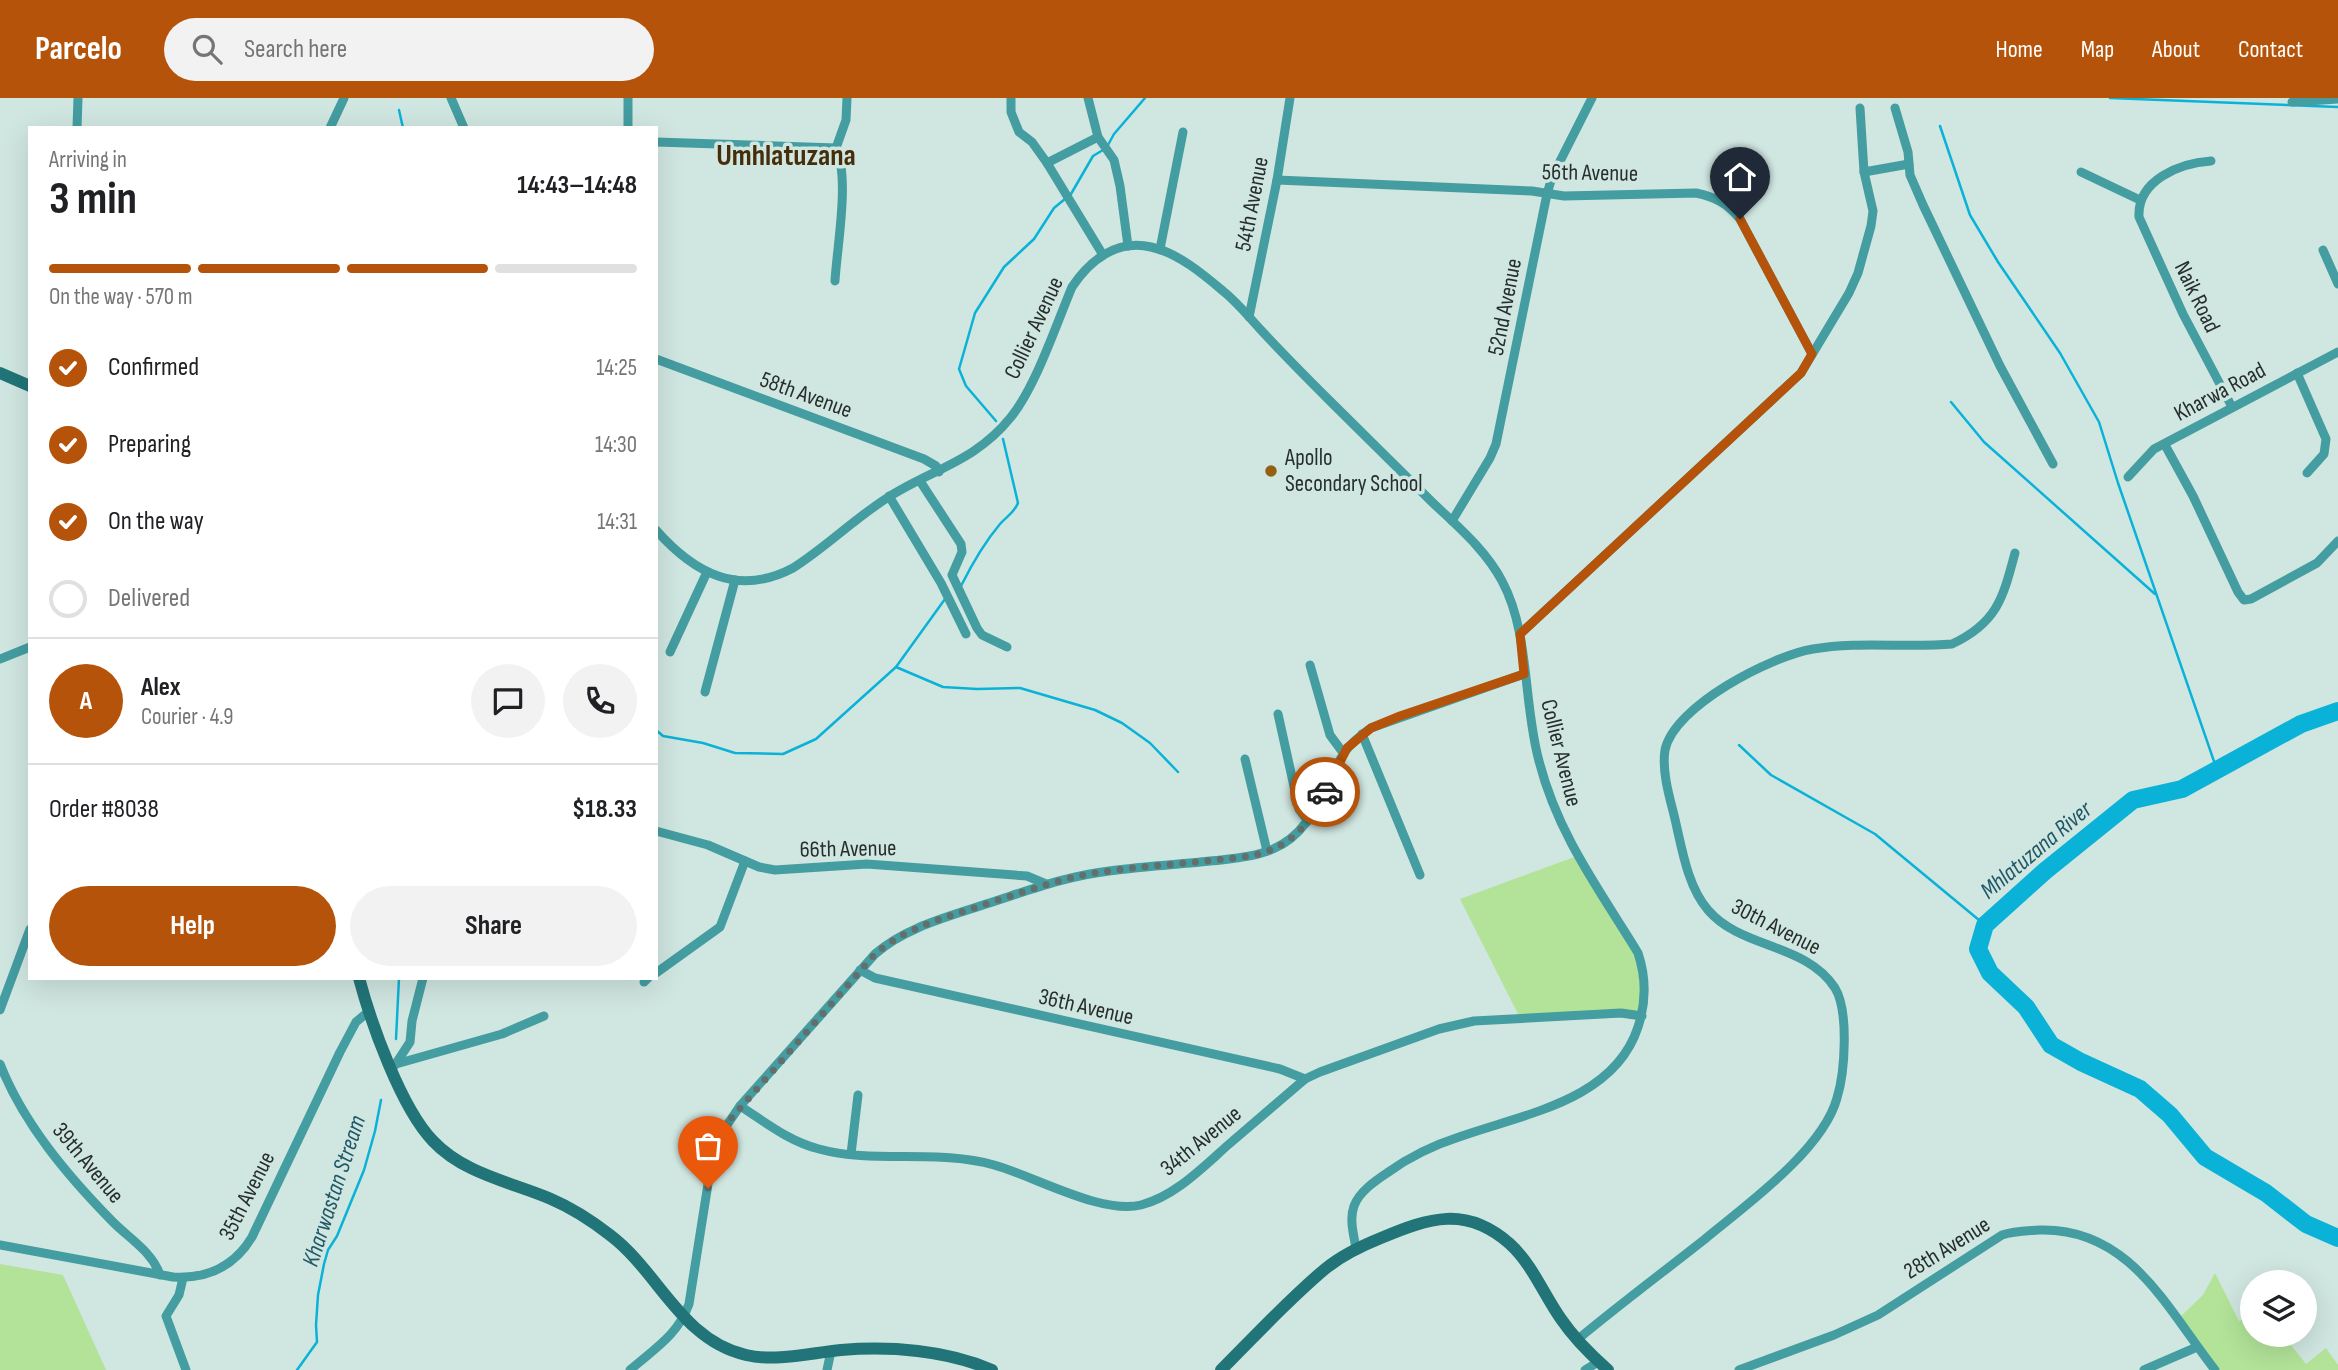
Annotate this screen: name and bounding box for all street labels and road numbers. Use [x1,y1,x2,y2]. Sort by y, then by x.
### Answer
street label: 54th Avenue [1229,154,1275,254]
street label: 56th Avenue [1542,158,1638,188]
street label: 52nd Avenue [1482,256,1528,358]
street label: Naik Road [2168,257,2226,337]
street label: Collier Avenue [998,272,1070,384]
street label: Kharwa Road [2169,356,2271,428]
street label: 58th Avenue [756,365,856,425]
street label: Collier Avenue [1534,696,1588,810]
street label: 66th Avenue [799,834,897,864]
street label: 30th Avenue [1727,893,1825,961]
street label: 36th Avenue [1036,983,1136,1031]
street label: 34th Avenue [1155,1100,1247,1182]
street label: 39th Avenue [46,1117,130,1209]
street label: 35th Avenue [213,1147,281,1245]
street label: 28th Avenue [1899,1211,1995,1285]

